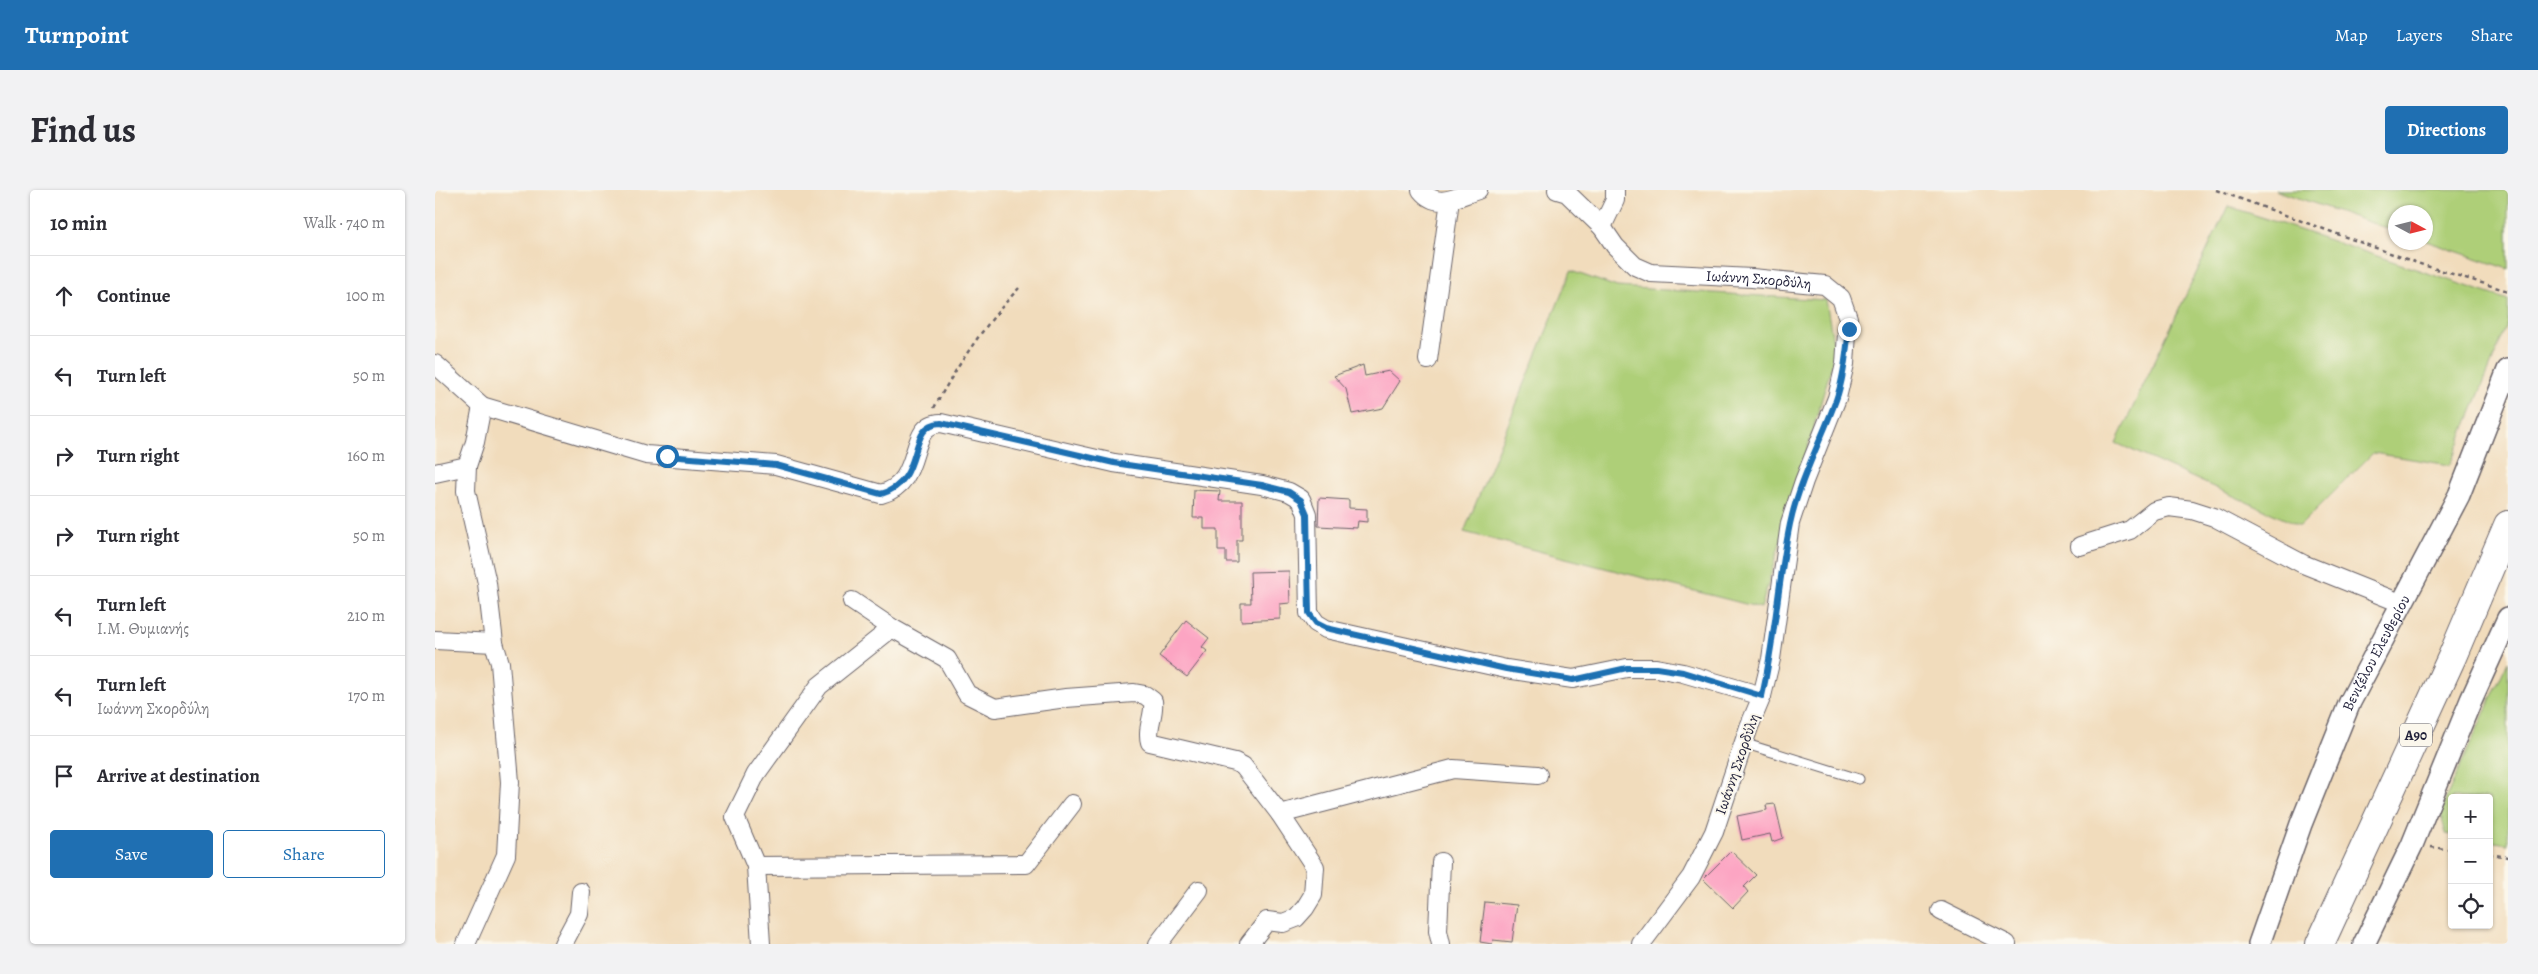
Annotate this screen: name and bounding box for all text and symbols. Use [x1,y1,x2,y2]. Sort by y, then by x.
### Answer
text: Turnpoint [25,19,129,51]
text: Map [2335,23,2368,47]
text: Layers [2396,23,2443,47]
text: Share [2471,23,2513,47]
text: Find us [30,106,136,154]
button: Directions [2385,106,2508,154]
north arrow [2388,205,2433,250]
text: 10 min [50,209,107,237]
text: Walk · 740 m [304,212,385,234]
street label: Ιωάννη Σκορδύλη [1706,266,1812,294]
icon: ahead [50,282,78,310]
text: Continue [97,283,171,309]
text: 100 m [346,285,385,307]
route end [1838,318,1861,341]
icon: left [50,362,78,390]
text: Turn left [97,363,166,389]
text: 50 m [353,365,385,387]
icon: right [50,442,78,470]
text: Turn right [97,443,179,469]
text: 160 m [347,445,385,467]
route start [656,445,679,468]
icon: right [50,522,78,550]
text: Turn right [97,523,179,549]
text: 50 m [353,525,385,547]
street label: Βενιζέλου Ελευθερίου [2337,591,2415,714]
text: Turn left [97,592,166,618]
icon: left [50,602,78,630]
text: 210 m [347,605,385,627]
text: Ι.Μ. Θυμιανής [97,618,189,640]
text: Turn left [97,672,166,698]
icon: left [50,682,78,710]
text: 170 m [348,685,385,707]
text: Ιωάννη Σκορδύλη [97,698,210,720]
street label: Ιωάννη Σκορδύλη [1710,711,1764,817]
road number: Α90 [2400,724,2432,746]
icon: arrive [50,762,78,790]
text: Arrive at destination [97,763,260,789]
map controls [2448,794,2493,929]
button: + [2448,794,2493,839]
button: Save [50,830,213,878]
button: Share [223,830,385,878]
button: − [2448,839,2493,884]
button: locate [2448,884,2493,929]

